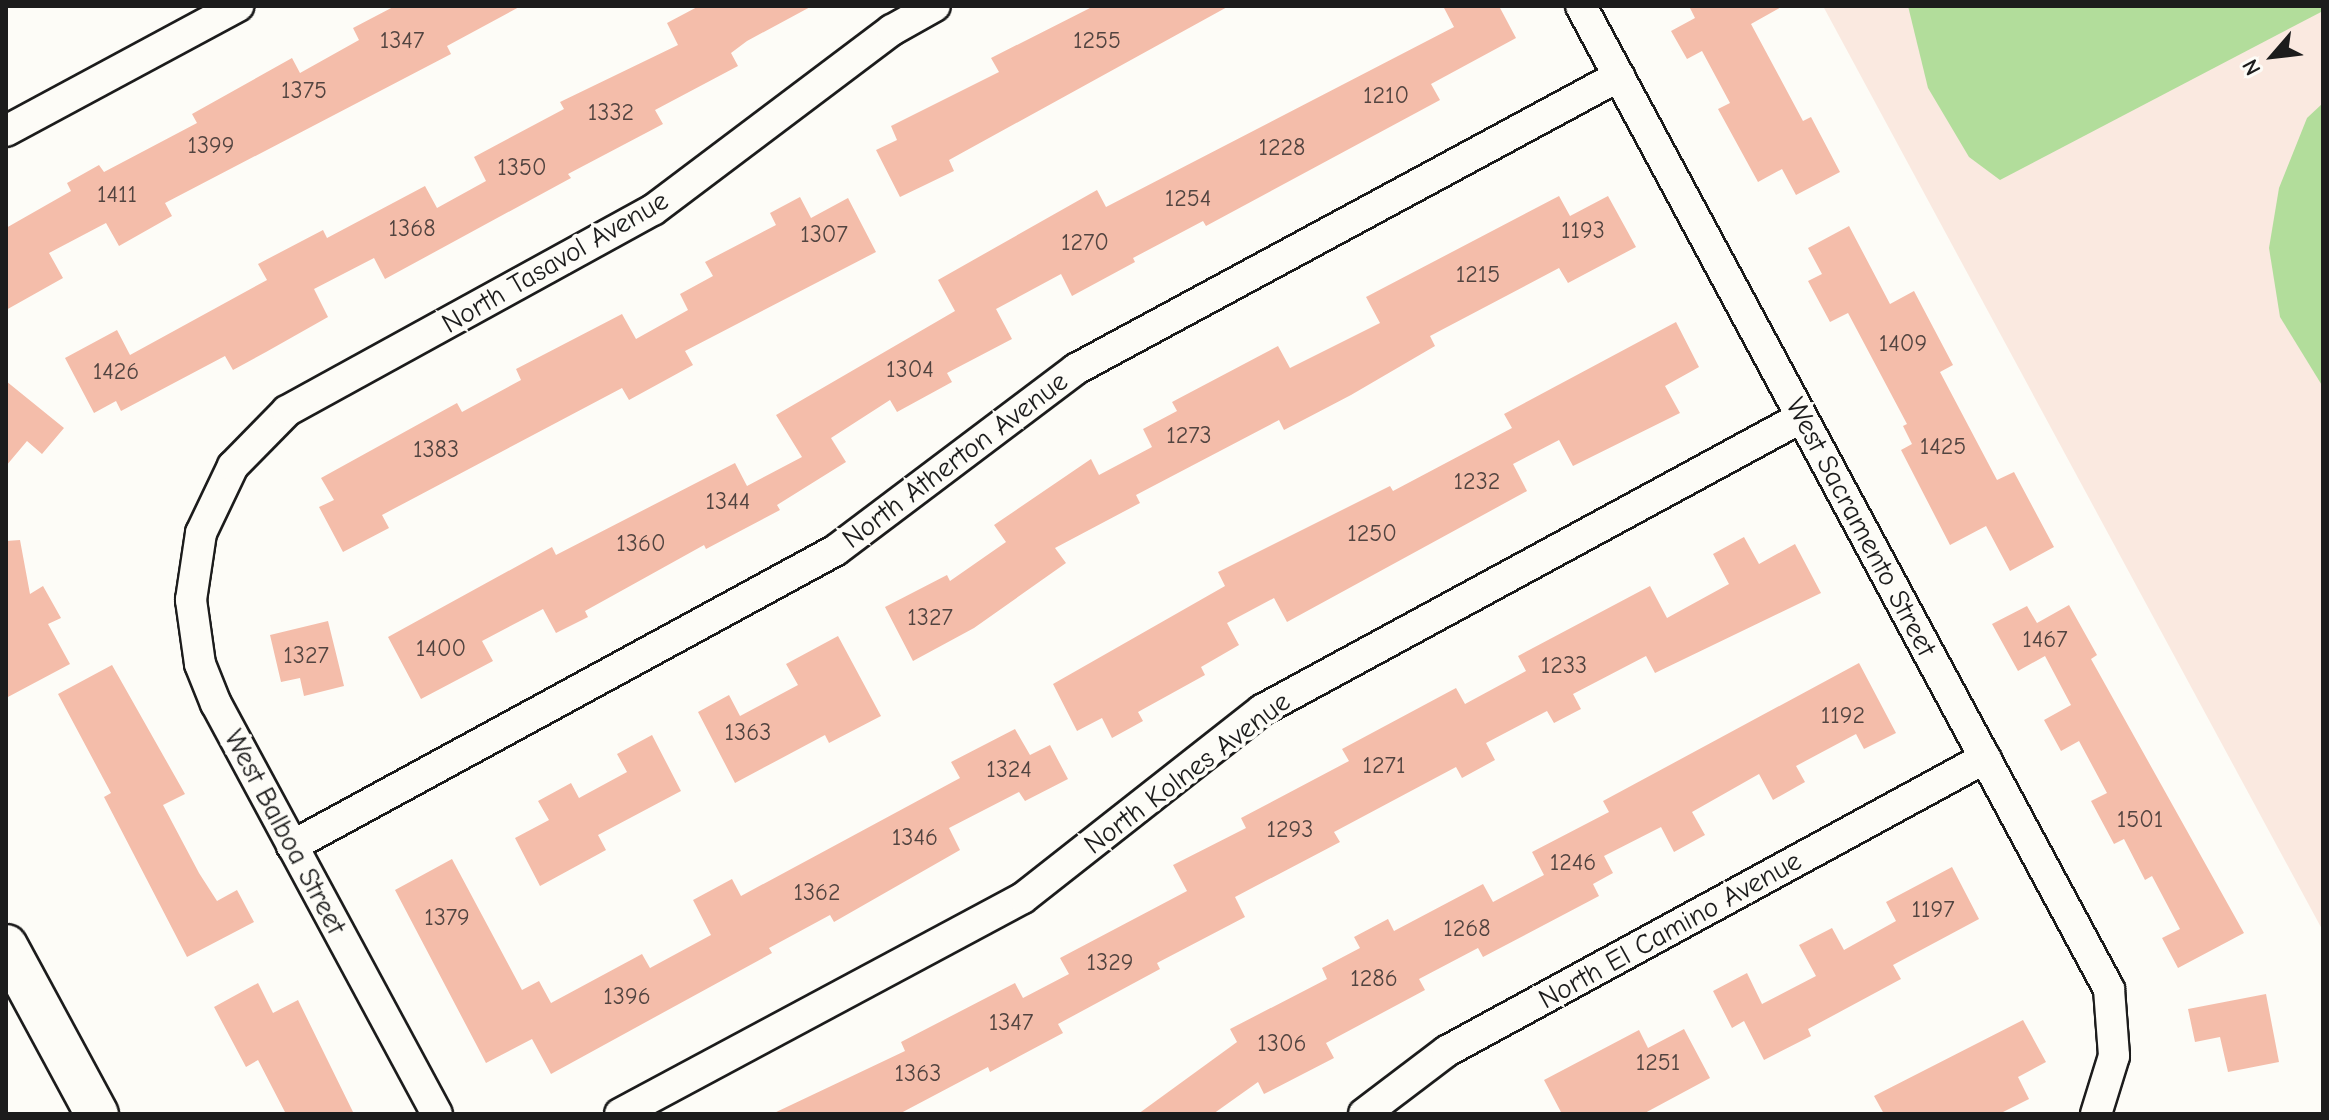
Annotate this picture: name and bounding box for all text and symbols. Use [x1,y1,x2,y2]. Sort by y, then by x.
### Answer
north arrow [2233,16,2313,96]
house number: 1347 [380,27,424,55]
house number: 1255 [1073,27,1121,55]
text: N [2237,55,2267,80]
house number: 1375 [281,77,327,105]
house number: 1210 [1363,82,1409,110]
house number: 1332 [588,99,634,127]
house number: 1399 [187,132,235,160]
house number: 1228 [1259,134,1305,162]
house number: 1350 [497,154,547,182]
house number: 1411 [97,181,137,209]
street label: North Tasavol Avenue [436,183,674,341]
house number: 1254 [1165,185,1211,213]
house number: 1368 [388,215,436,243]
house number: 1193 [1561,217,1605,245]
house number: 1307 [800,221,848,249]
house number: 1270 [1061,229,1109,257]
house number: 1215 [1456,261,1500,289]
house number: 1409 [1879,330,1927,358]
house number: 1304 [886,356,934,384]
house number: 1426 [93,358,139,386]
street label: North Atherton Avenue [836,364,1074,556]
street label: West Sacramento Street [1779,392,1943,662]
house number: 1273 [1166,422,1212,450]
house number: 1425 [1920,433,1966,461]
house number: 1383 [413,436,459,464]
house number: 1232 [1454,468,1500,496]
house number: 1344 [706,488,750,516]
house number: 1250 [1347,520,1397,548]
house number: 1360 [616,530,666,558]
house number: 1327 [907,604,953,632]
house number: 1467 [2022,626,2068,654]
house number: 1400 [416,635,466,663]
house number: 1327 [283,642,329,670]
house number: 1233 [1541,652,1587,680]
street label: North Kolnes Avenue [1077,685,1297,861]
house number: 1192 [1821,702,1865,730]
house number: 1363 [725,719,771,747]
street label: West Balboa Street [217,724,353,940]
house number: 1271 [1363,752,1405,780]
house number: 1324 [986,756,1032,784]
house number: 1501 [2117,806,2163,834]
house number: 1293 [1267,816,1313,844]
house number: 1346 [892,824,938,852]
street label: North El Camino Avenue [1533,844,1807,1016]
house number: 1246 [1550,849,1596,877]
house number: 1362 [793,879,841,907]
house number: 1197 [1911,896,1955,924]
house number: 1379 [424,904,470,932]
house number: 1268 [1443,915,1491,943]
house number: 1329 [1087,949,1133,977]
house number: 1286 [1350,965,1398,993]
house number: 1396 [603,983,651,1011]
house number: 1347 [989,1009,1033,1037]
house number: 1306 [1257,1030,1307,1058]
house number: 1251 [1636,1049,1680,1077]
house number: 1363 [895,1060,941,1088]

